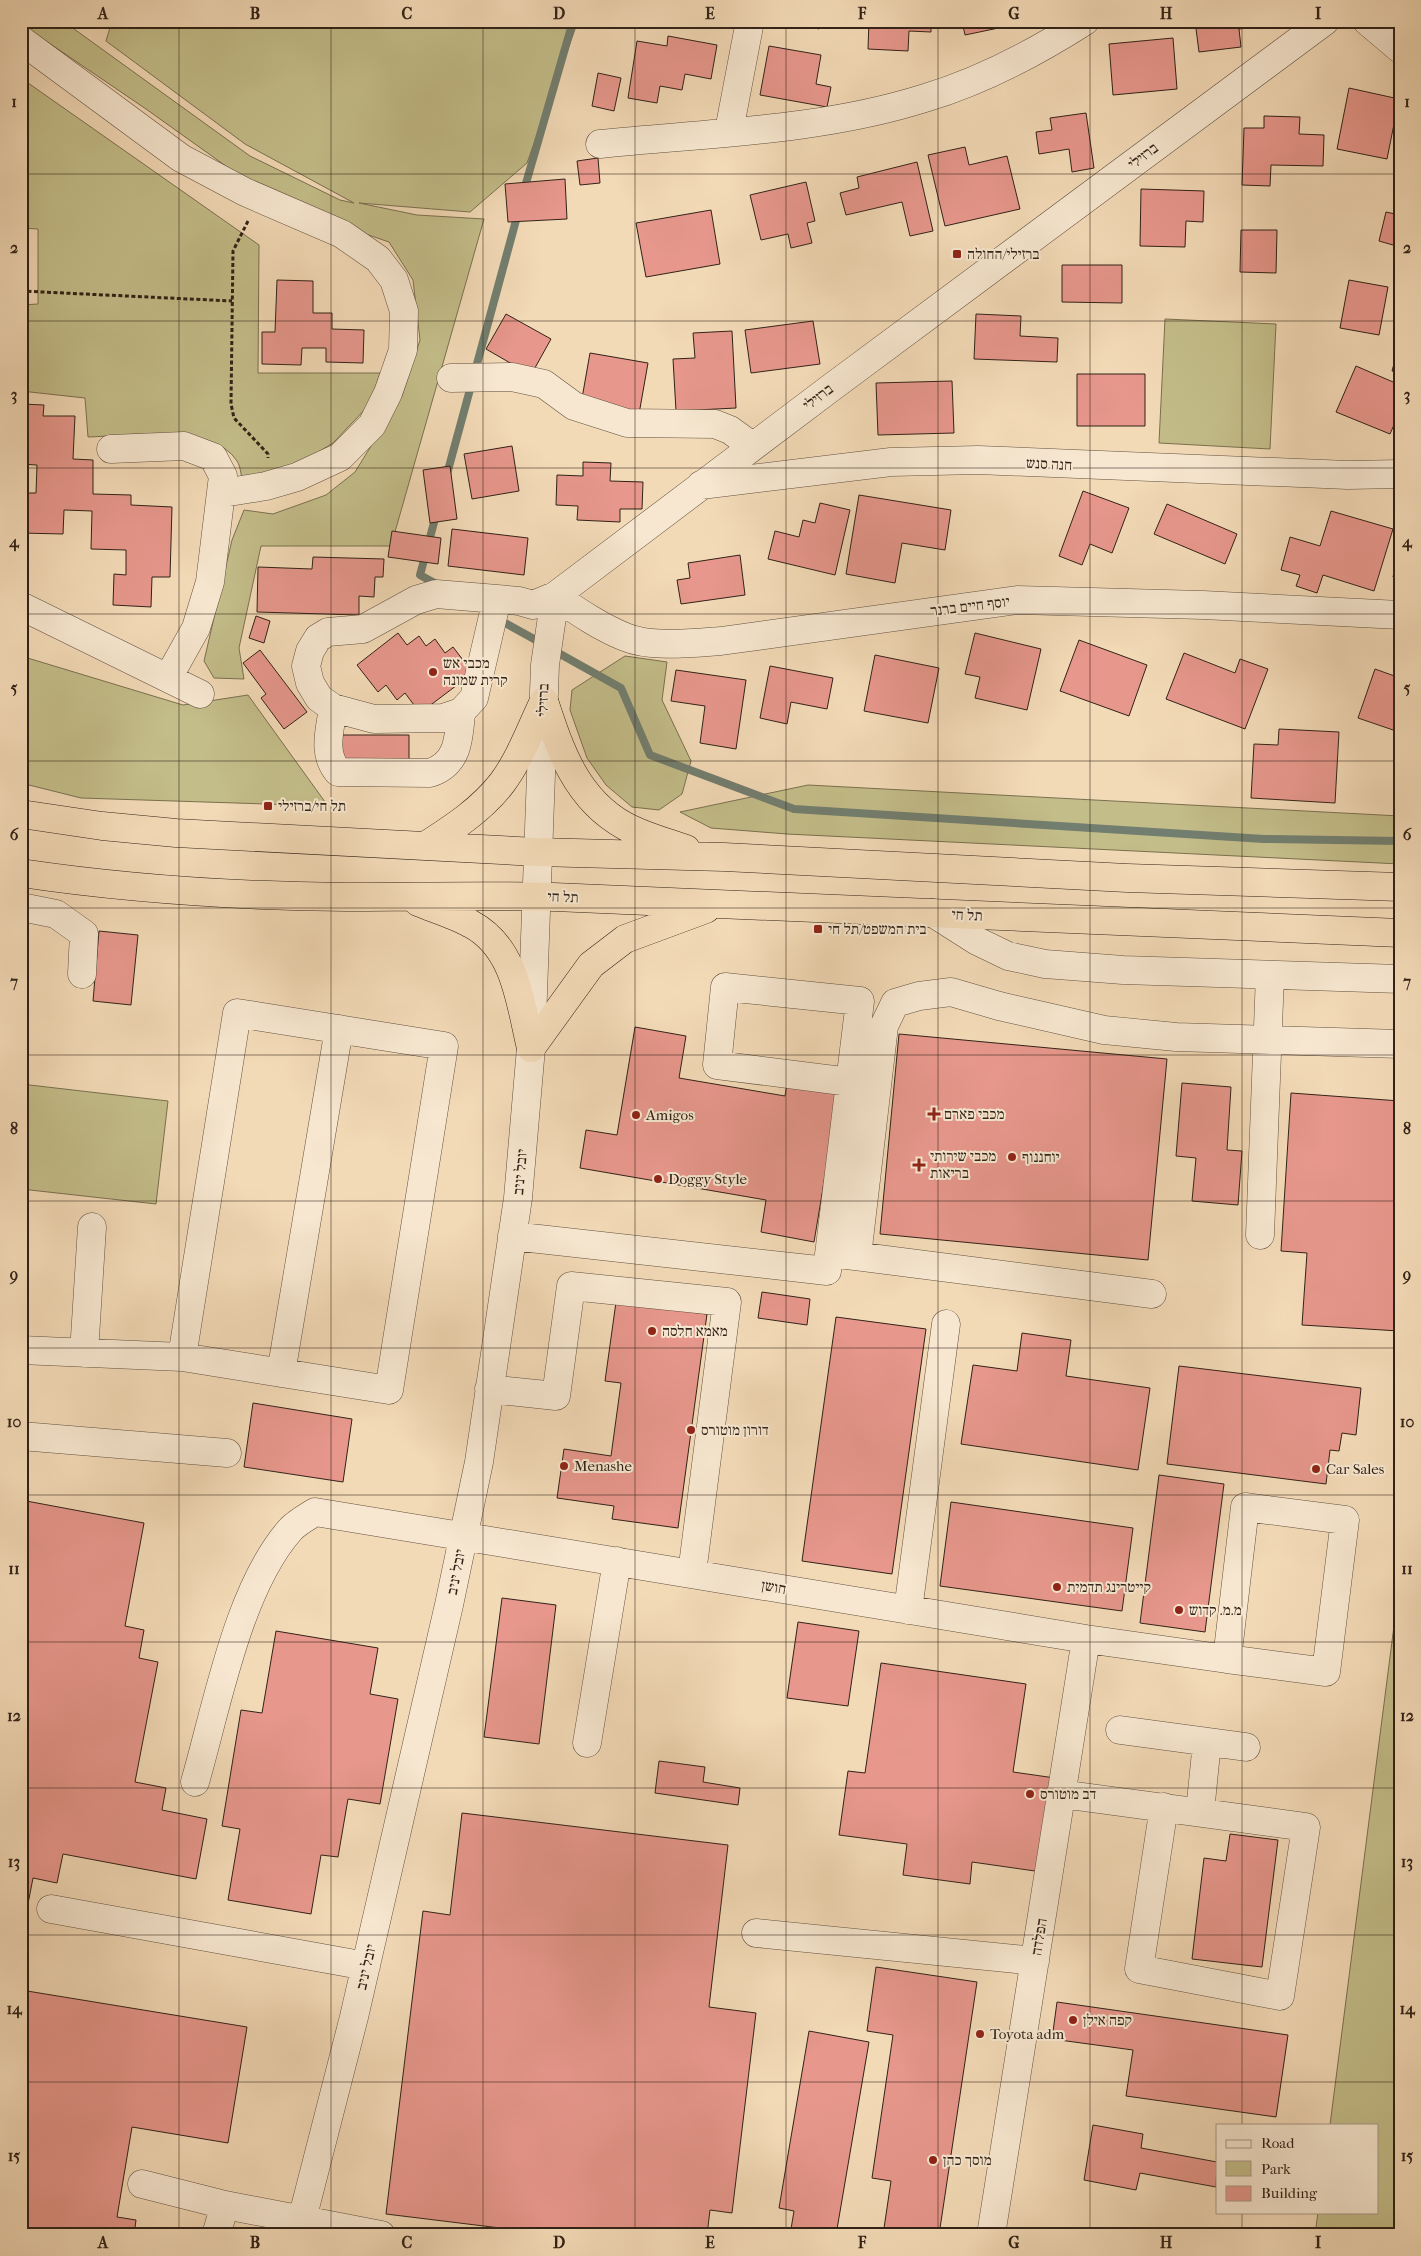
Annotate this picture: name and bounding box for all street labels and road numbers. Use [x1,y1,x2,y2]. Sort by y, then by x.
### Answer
street label: ברזילי [1124,139,1162,173]
street label: ברזילי [799,380,837,414]
street label: חנה סנש [1025,454,1073,474]
street label: יוסף חיים ברנר [929,592,1011,620]
street label: ברזילי [533,683,553,717]
street label: תל חי [547,887,579,907]
street label: תל חי [951,905,983,925]
street label: יובל יניב [509,1148,531,1196]
street label: יובל יניב [443,1548,469,1596]
street label: חושן [760,1576,788,1598]
street label: הפלדה [1027,1917,1051,1957]
street label: יובל יניב [352,1942,380,1992]

